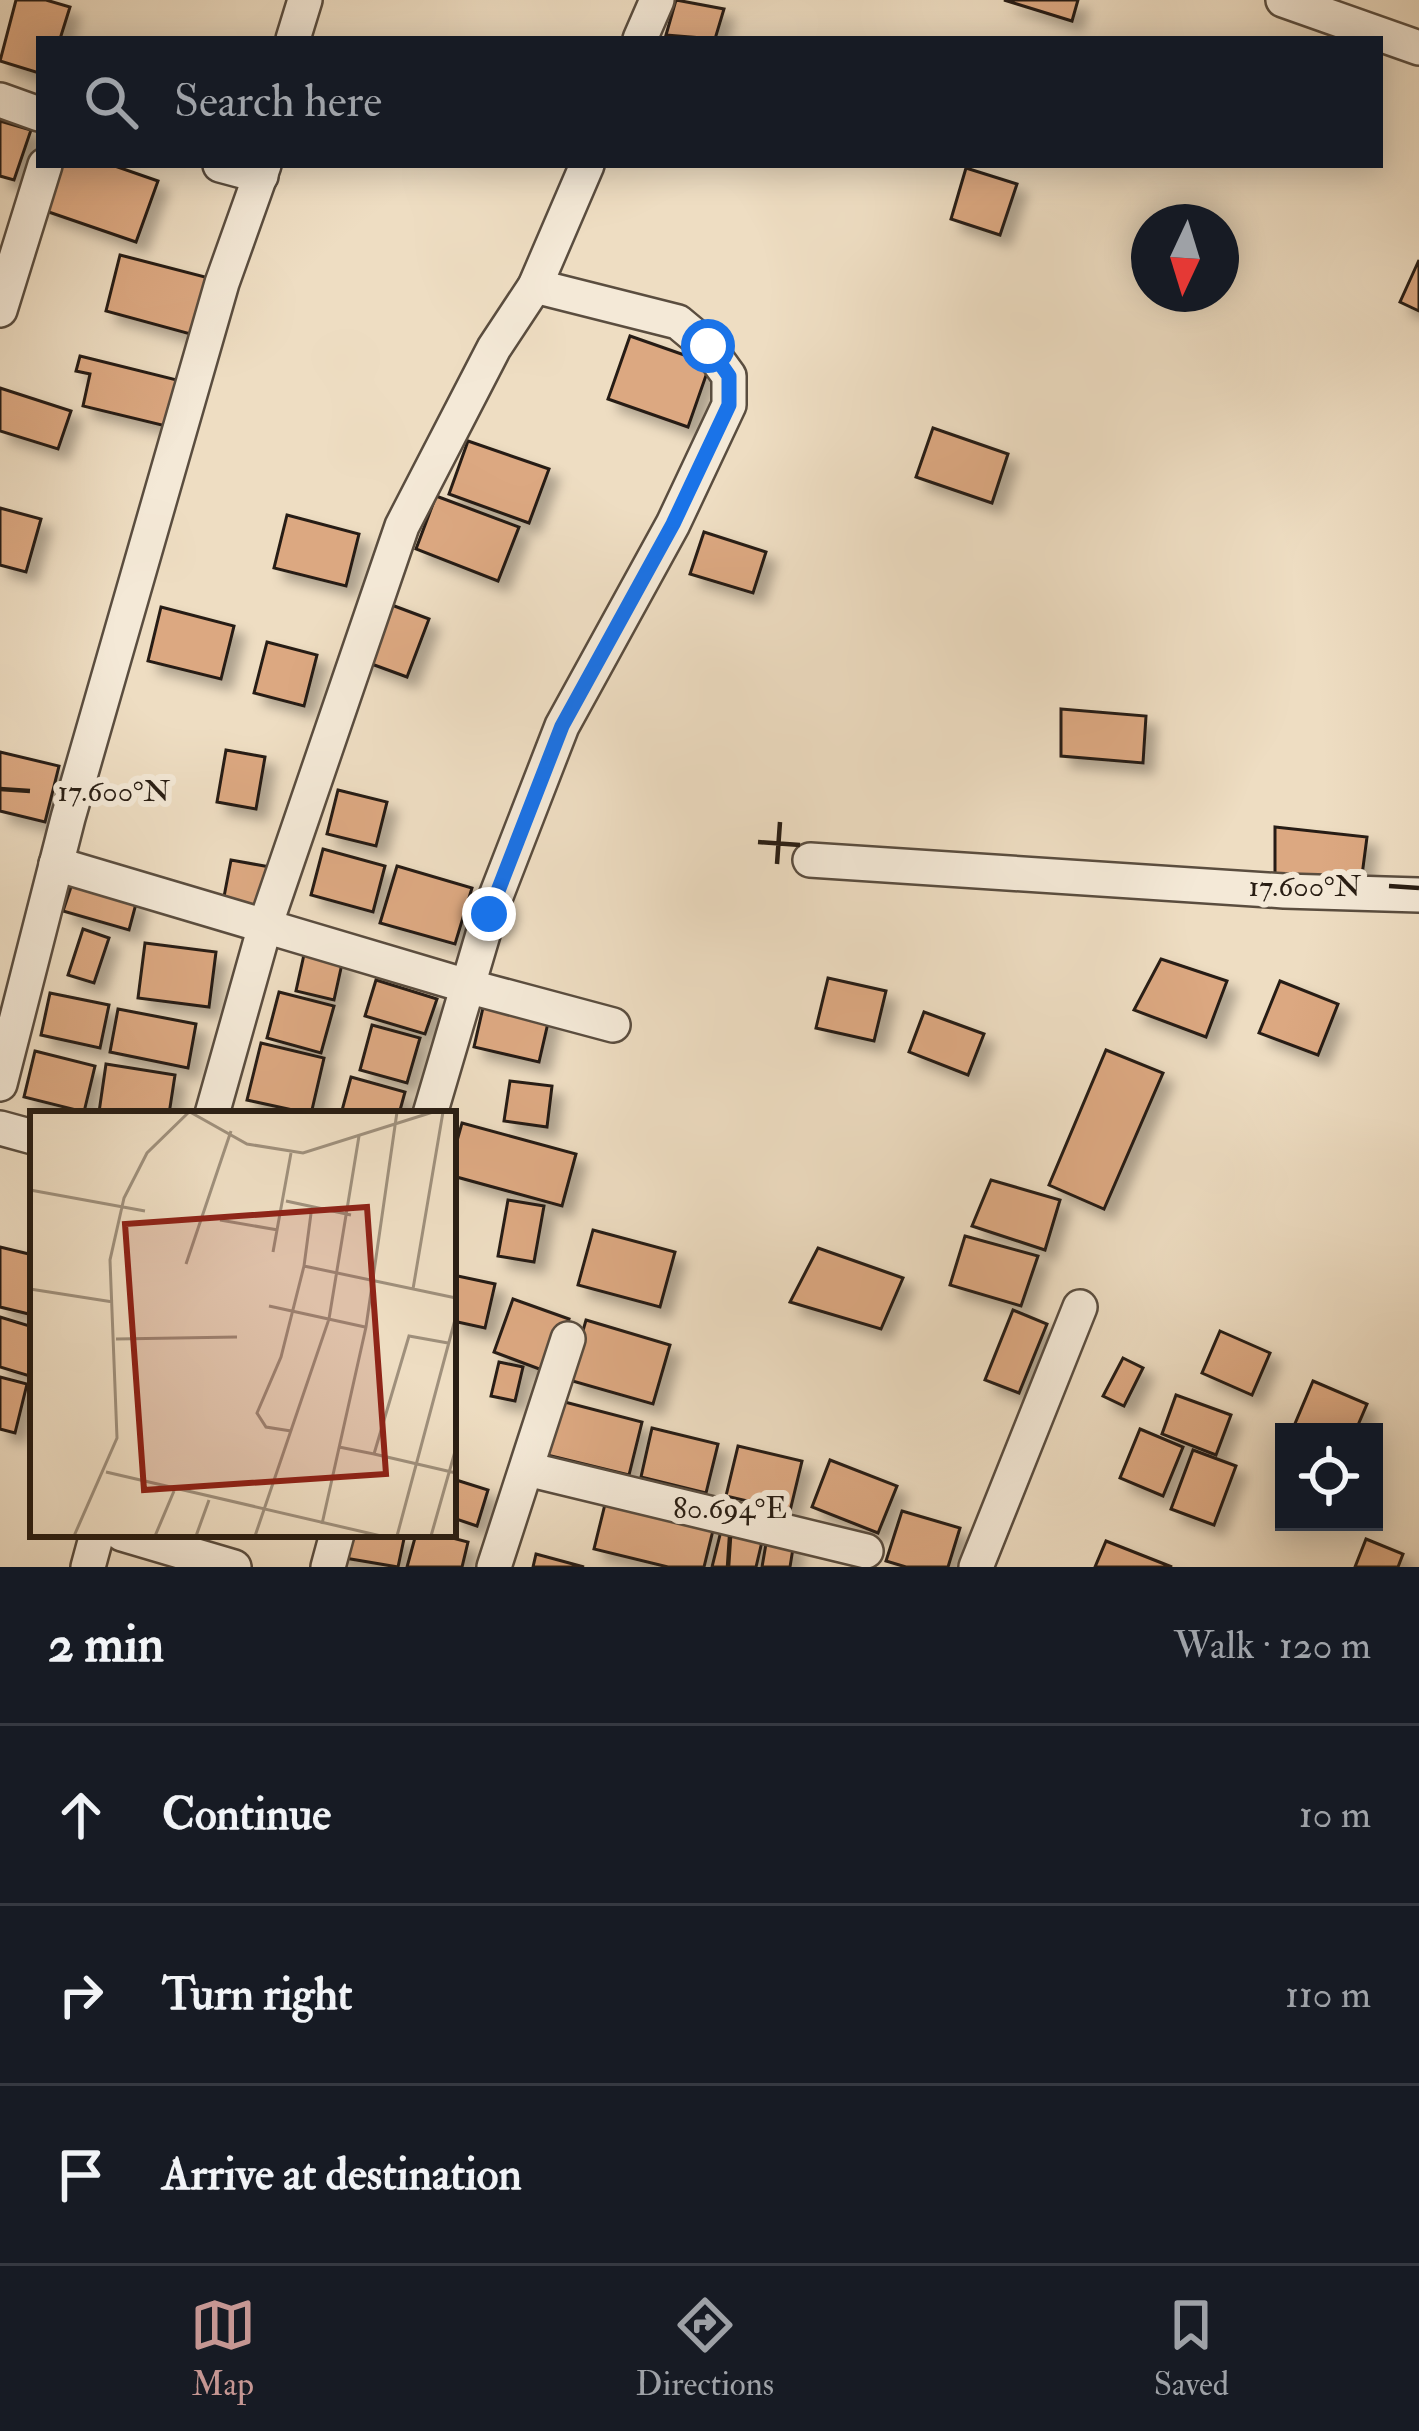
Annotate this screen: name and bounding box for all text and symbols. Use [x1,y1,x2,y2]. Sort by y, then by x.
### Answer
search box [36,36,1383,168]
icon: search [78,69,144,135]
text: Search here [174,74,382,130]
north arrow [1131,204,1239,312]
route start [681,319,735,373]
text: 17.600°N [58,773,171,810]
text: 17.600°N [1249,868,1362,905]
route end [462,887,516,941]
inset map [30,1111,456,1537]
map controls [1275,1423,1383,1531]
button: locate [1275,1423,1383,1531]
text: 80.694°E [673,1490,787,1527]
text: 2 min [48,1613,164,1677]
text: Walk · 120 m [1174,1621,1371,1670]
icon: ahead [48,1782,114,1848]
text: Continue [162,1787,331,1843]
text: 10 m [1299,1790,1371,1839]
icon: right [48,1962,114,2028]
text: Turn right [162,1967,352,2023]
text: 110 m [1285,1970,1371,2019]
icon: arrive [48,2142,114,2208]
text: Arrive at destination [162,2147,522,2203]
tab: Map [190,2292,256,2405]
tab: Directions [636,2292,774,2405]
tab: Saved [1154,2292,1229,2405]

